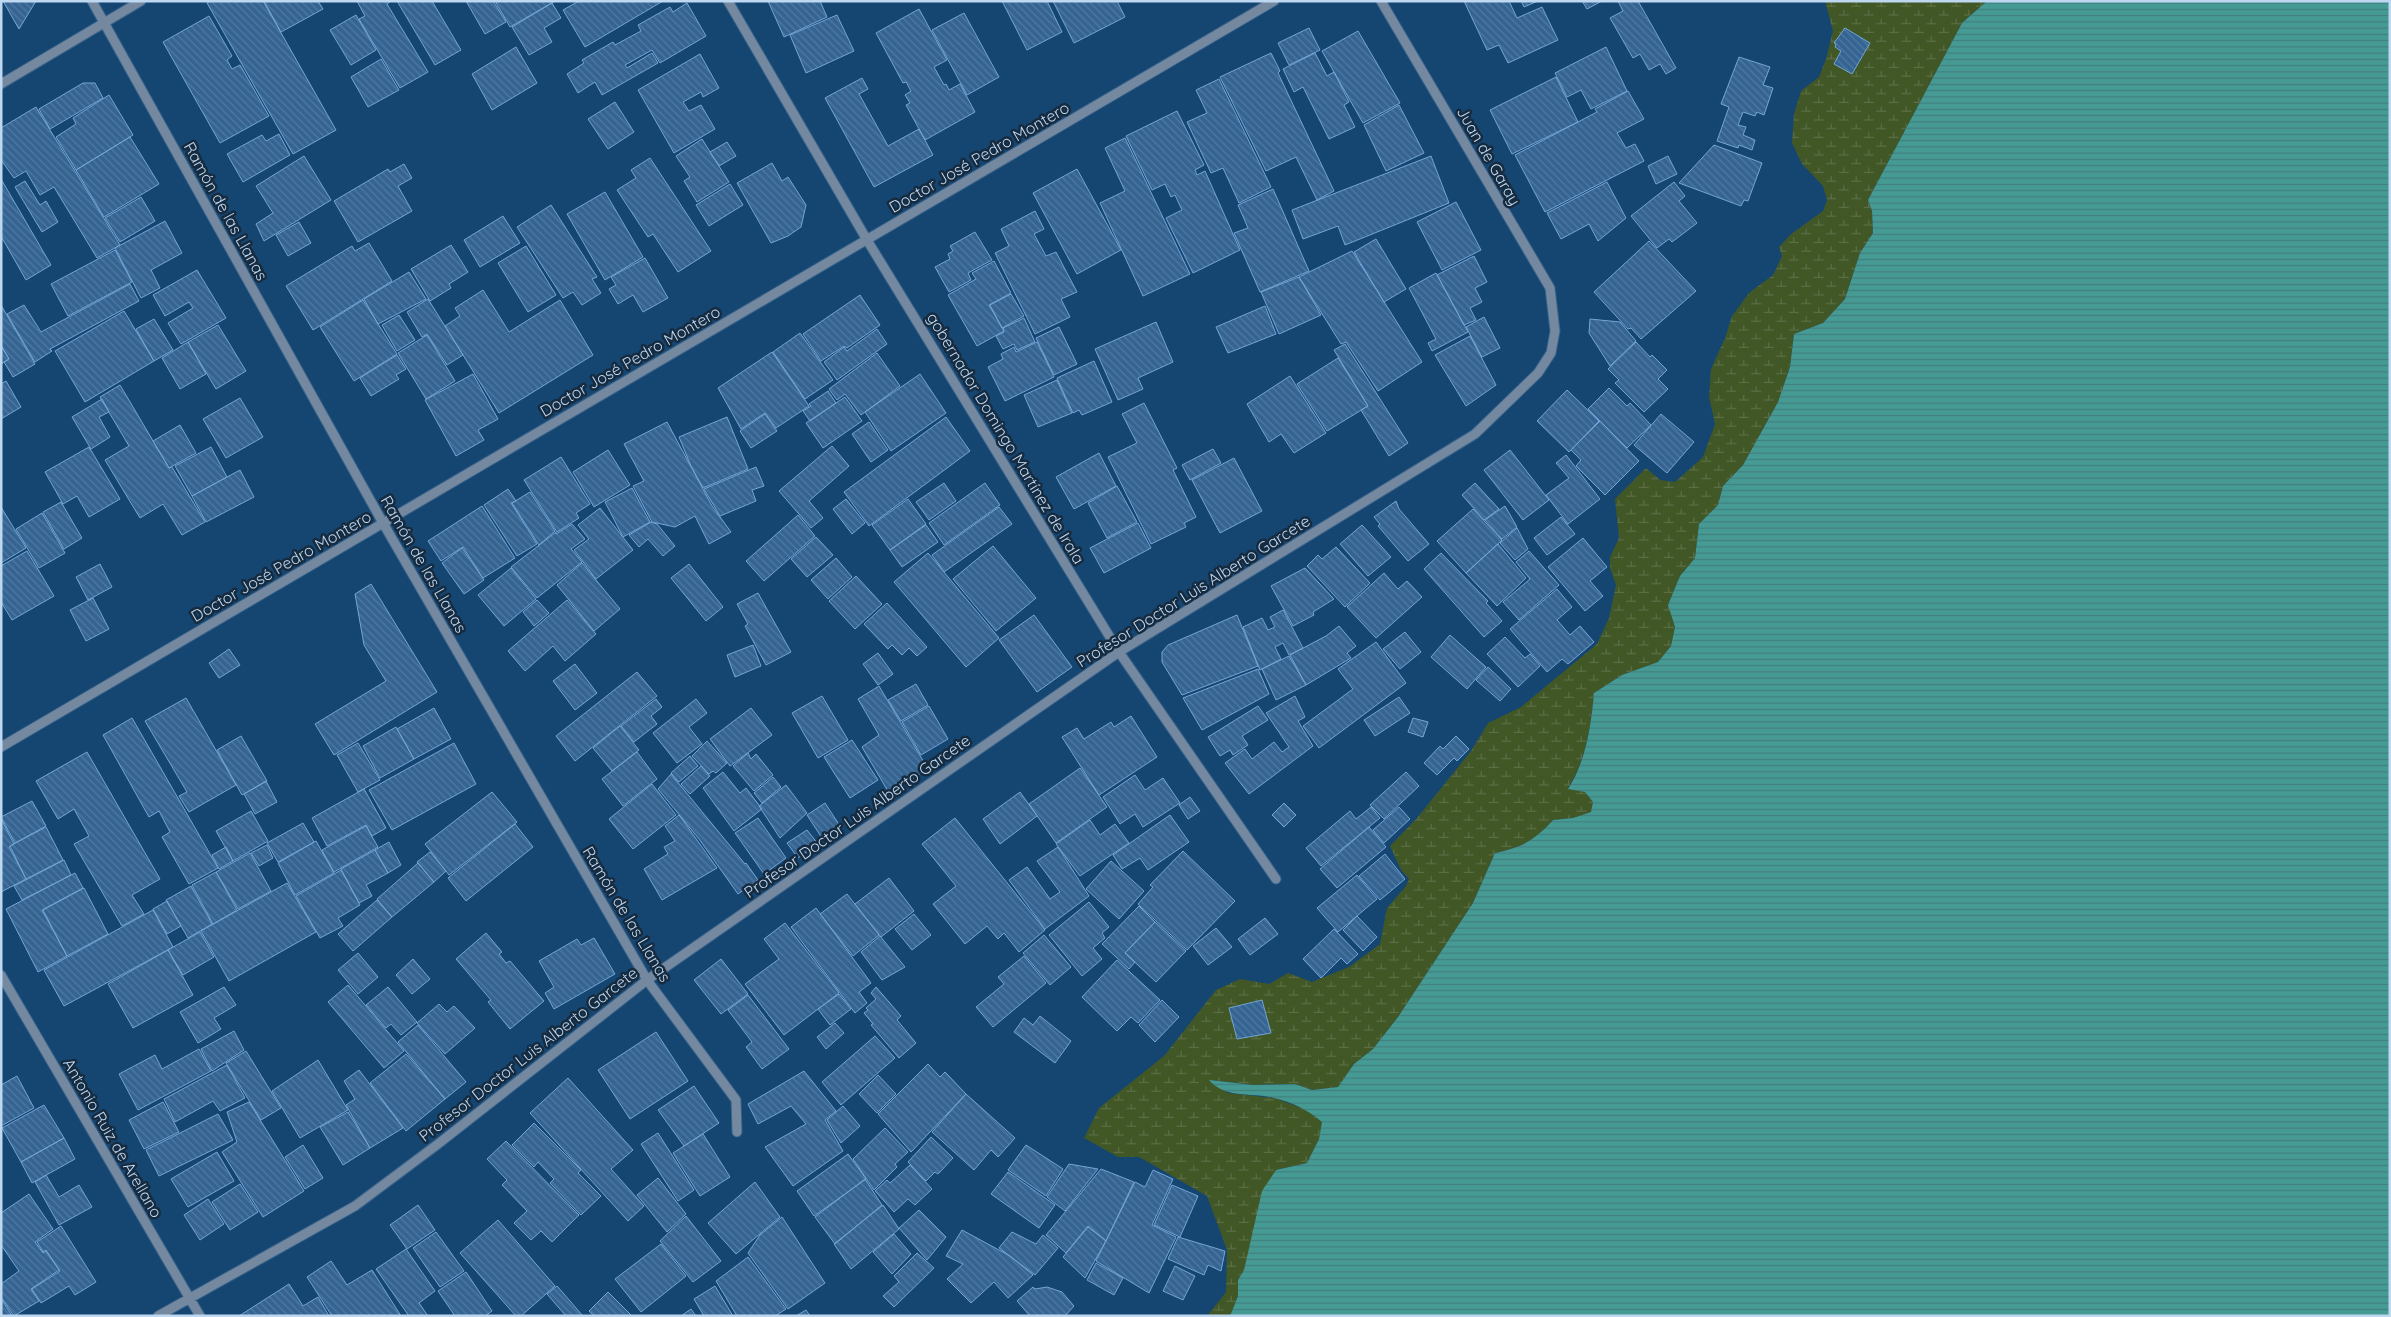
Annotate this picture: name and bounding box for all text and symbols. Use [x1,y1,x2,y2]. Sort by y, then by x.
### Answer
street label: Doctor José Pedro Montero [885,97,1073,217]
street label: Juan de Garay [1453,103,1525,209]
street label: Ramón de las Llanas [180,138,272,284]
street label: Doctor José Pedro Montero [536,301,724,421]
street label: gobernador Domingo Martínez de Irala [923,309,1089,567]
street label: Ramón de las Llanas [377,492,471,636]
street label: Doctor José Pedro Montero [187,506,375,626]
street label: Profesor Doctor Luis Alberto Garcete [1072,511,1314,671]
street label: Profesor Doctor Luis Alberto Garcete [740,730,974,902]
street label: Ramón de las Llanas [579,842,675,986]
street label: Profesor Doctor Luis Alberto Garcete [415,962,641,1146]
street label: Antonio Ruiz de Arellano [59,1055,167,1221]

